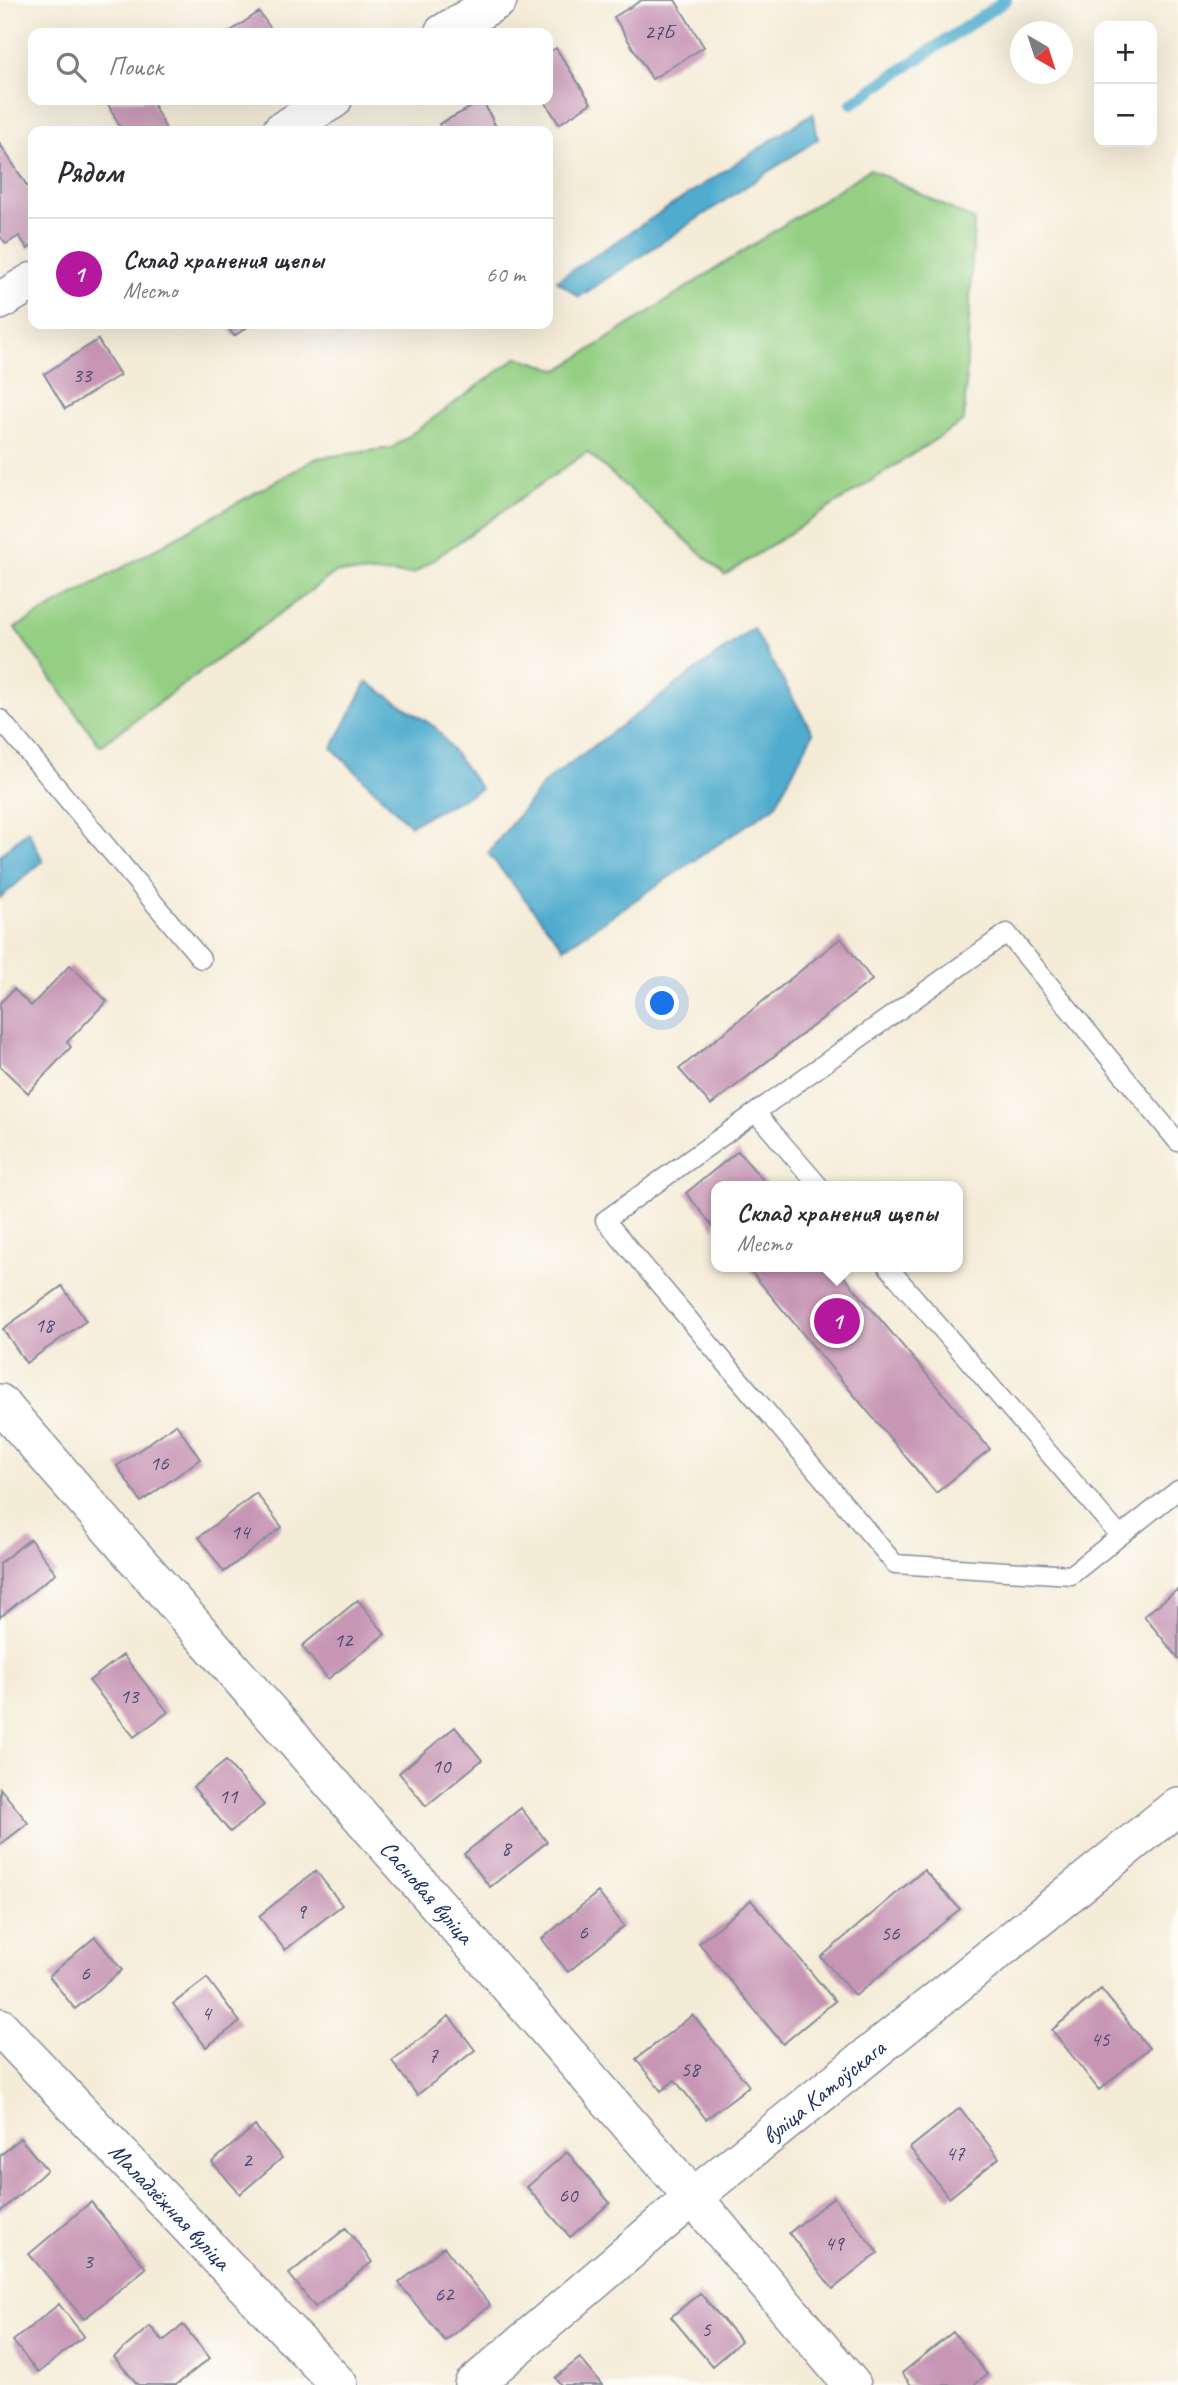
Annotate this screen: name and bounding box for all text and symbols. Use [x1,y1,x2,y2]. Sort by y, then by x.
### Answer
house number: 27Б [644,19,677,45]
north arrow [1010,21,1073,84]
map controls [1094,21,1157,147]
button: + [1094,21,1157,84]
search box [28,28,553,105]
icon: search [52,48,90,86]
text: Поиск [108,50,163,83]
button: − [1094,84,1157,147]
text: Рядом [56,153,123,191]
text: Склад хранения щепы [123,243,324,276]
text: 1 [74,260,84,289]
text: 60 m [486,260,525,289]
text: Место [123,276,177,305]
house number: 33 [73,362,93,388]
your location [645,986,679,1020]
popup [711,1181,963,1272]
text: Склад хранения щепы [737,1196,937,1229]
text: Место [737,1229,791,1258]
pin: 1 [814,1295,860,1347]
house number: 18 [35,1312,56,1338]
house number: 16 [150,1450,169,1476]
house number: 14 [231,1519,252,1545]
house number: 12 [334,1627,354,1653]
house number: 13 [120,1683,140,1709]
house number: 10 [432,1753,452,1779]
house number: 11 [219,1783,239,1809]
street label: Сасновая вуліца [373,1834,481,1951]
house number: 8 [501,1835,513,1861]
house number: 9 [296,1898,307,1924]
house number: 6 [578,1919,588,1945]
house number: 56 [881,1920,900,1946]
house number: 6 [80,1960,90,1986]
house number: 4 [201,2000,213,2026]
house number: 45 [1091,2026,1111,2052]
street label: вуліца Катоўскага [756,2032,892,2151]
house number: 7 [428,2042,439,2068]
house number: 58 [681,2056,702,2082]
street label: Маладзёжная вуліца [103,2136,238,2277]
house number: 47 [946,2140,966,2166]
house number: 2 [242,2147,253,2173]
house number: 60 [559,2182,579,2208]
house number: 49 [825,2230,845,2256]
house number: 3 [83,2248,94,2274]
house number: 62 [435,2281,455,2307]
house number: 5 [701,2316,712,2342]

